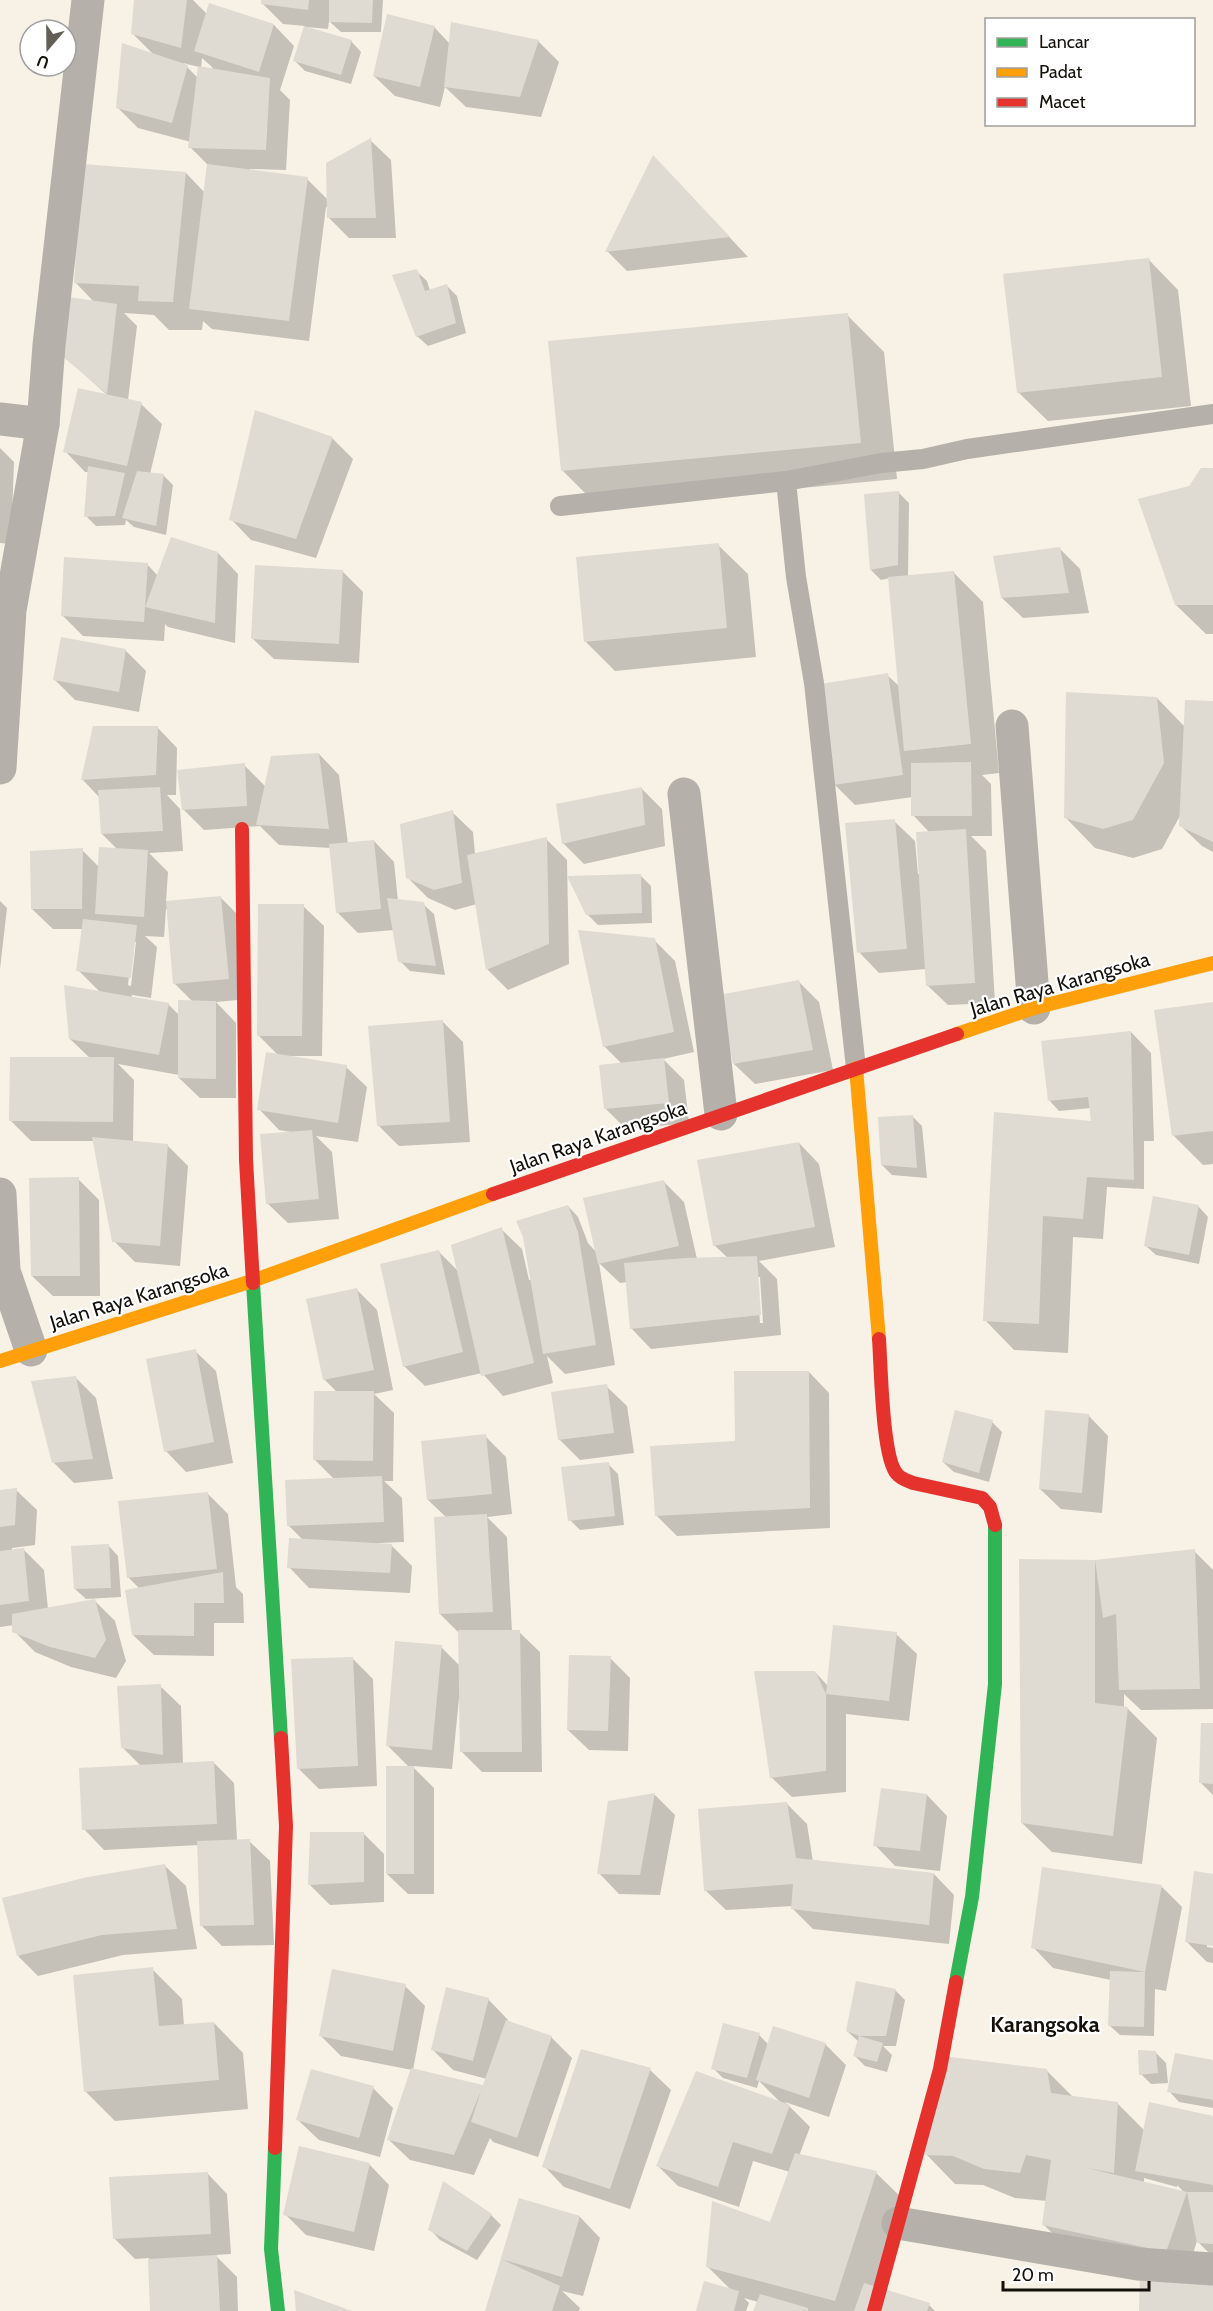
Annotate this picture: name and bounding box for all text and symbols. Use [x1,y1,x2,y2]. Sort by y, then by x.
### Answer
north arrow [18,18,78,78]
legend [985,18,1195,126]
text: Lancar [1039,31,1090,53]
text: U [34,51,52,73]
text: Padat [1039,61,1082,83]
text: Macet [1039,91,1085,113]
street label: Jalan Raya Karangsoka [967,947,1153,1021]
street label: Jalan Raya Karangsoka [506,1095,690,1179]
street label: Jalan Raya Karangsoka [46,1257,231,1335]
district label: Karangsoka [990,2011,1100,2038]
scale bar [1003,2254,1148,2292]
text: 20 m [1012,2264,1054,2286]

